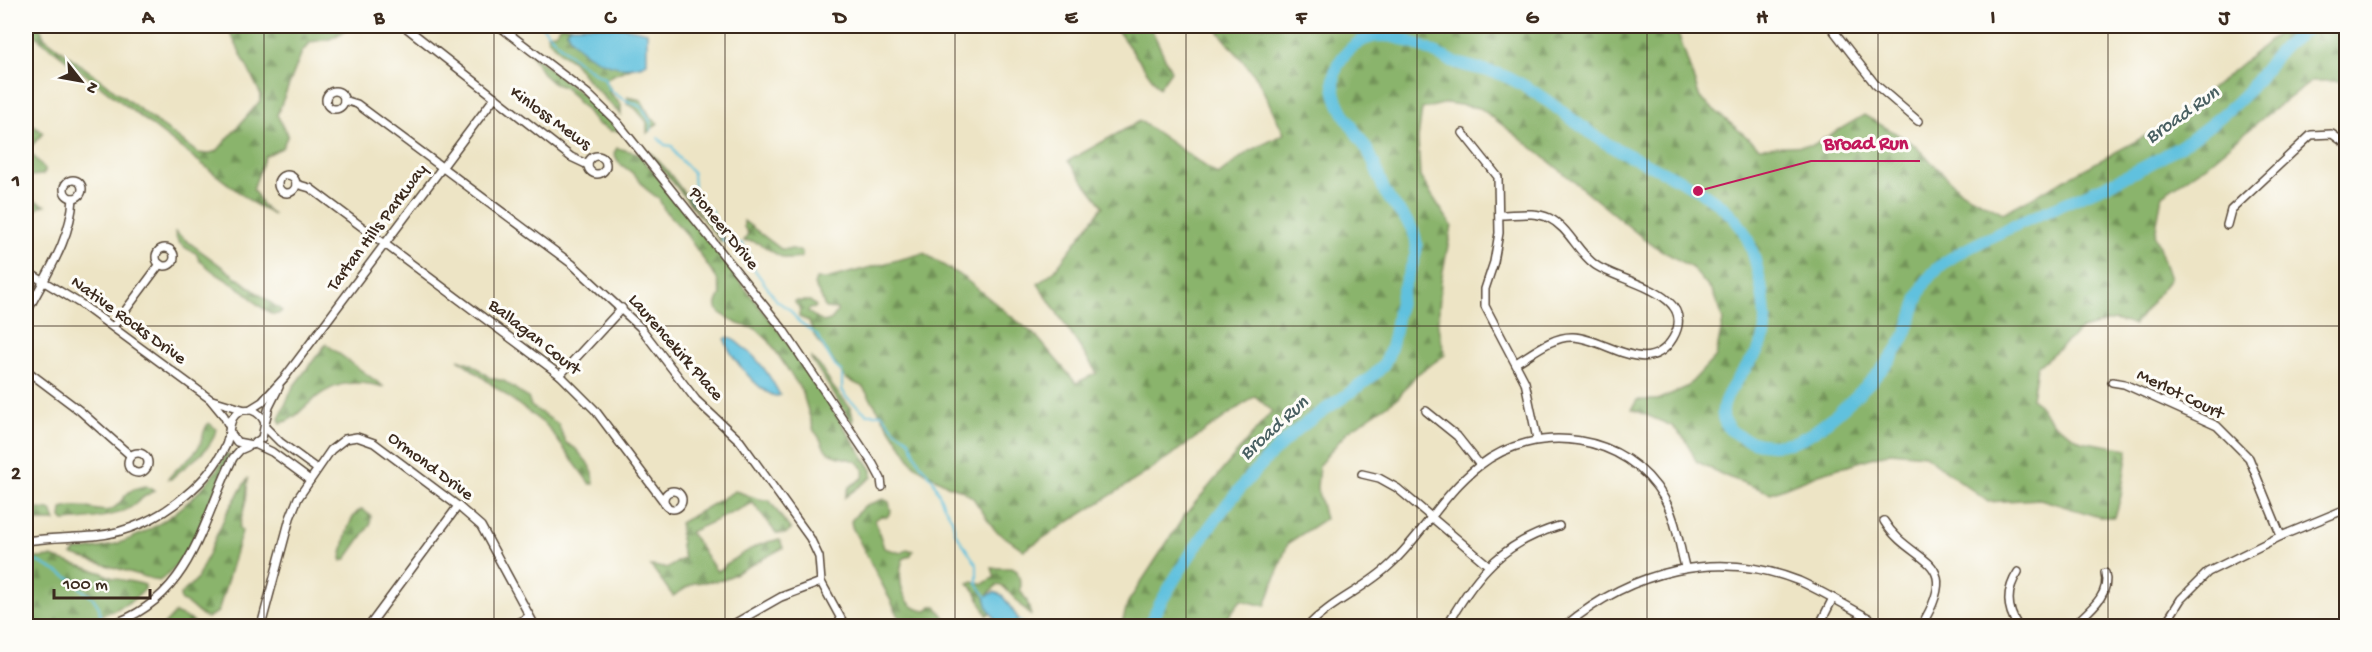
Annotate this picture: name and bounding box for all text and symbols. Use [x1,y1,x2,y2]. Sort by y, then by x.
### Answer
text: A [141,8,156,31]
text: B [373,8,385,31]
text: C [604,8,618,31]
text: D [831,8,847,31]
text: E [1065,8,1079,31]
text: F [1295,8,1308,31]
text: G [1526,8,1540,31]
text: H [1756,8,1768,31]
text: I [1991,8,1996,31]
text: J [2218,8,2231,31]
north arrow [51,51,111,111]
text: N [80,78,102,97]
street label: Kinloss Mews [505,82,596,156]
water label: Broad Run [2142,82,2225,150]
callout: Broad Run [1811,123,1920,161]
text: Broad Run [1823,134,1909,157]
street label: Tartan Hills Parkway [323,160,433,296]
text: 1 [11,171,20,194]
street label: Pioneer Drive [683,183,763,275]
street label: Native Rocks Drive [66,272,190,370]
street label: Laurencekirk Place [623,290,728,406]
street label: Ballagan Court [483,295,586,382]
street label: Merlot Court [2133,365,2228,426]
water label: Broad Run [1236,392,1315,466]
street label: Ormond Drive [383,428,478,506]
text: 2 [11,464,21,487]
scale bar [54,562,150,600]
text: 100 m [62,575,108,596]

